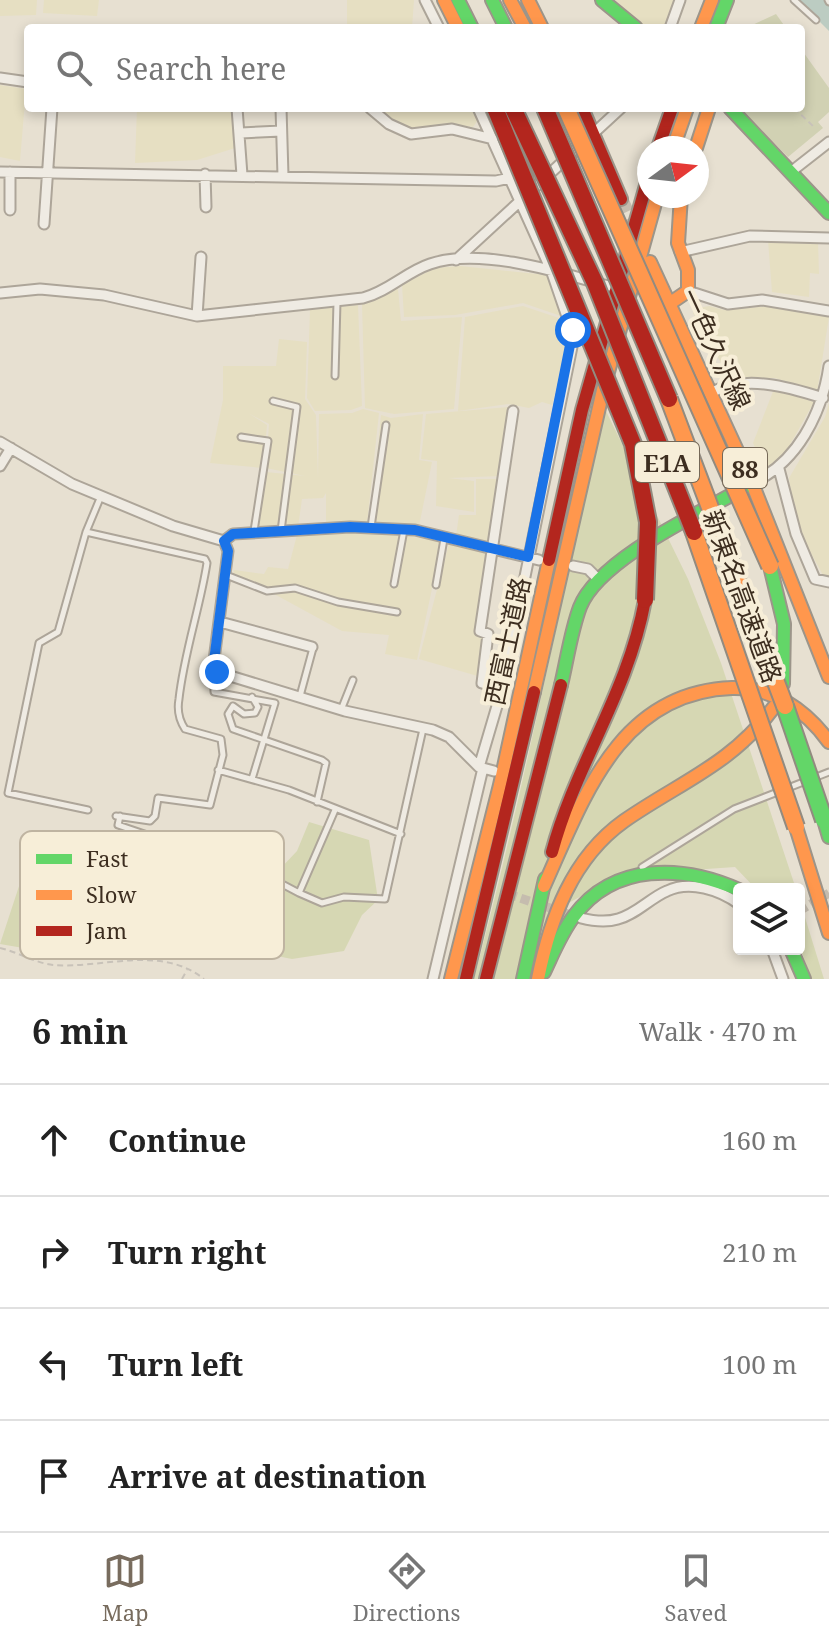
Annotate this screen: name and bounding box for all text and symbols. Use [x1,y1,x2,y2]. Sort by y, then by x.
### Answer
search box [24,24,805,112]
icon: search [52,46,96,90]
text: Search here [116,48,286,89]
north arrow [637,136,709,208]
street label: 一色久沢線 [672,282,760,416]
route start [555,312,591,348]
road number: E1A [635,442,699,482]
road number: 88 [723,448,767,488]
street label: 新東名高速道路 [695,504,791,688]
street label: 西富士道路 [476,574,538,708]
route end [199,654,235,690]
legend [20,831,284,959]
text: Fast [86,843,128,873]
text: Slow [86,879,136,909]
map controls [733,883,805,955]
button: layers [733,883,805,955]
text: Jam [85,915,127,945]
text: 6 min [32,1008,128,1054]
text: Walk · 470 m [639,1013,797,1049]
icon: ahead [32,1118,76,1162]
text: Continue [108,1120,246,1161]
text: 160 m [722,1122,797,1158]
icon: right [32,1230,76,1274]
text: Turn right [108,1232,266,1273]
text: 210 m [722,1234,797,1270]
icon: left [32,1342,76,1386]
text: Turn left [108,1344,243,1385]
text: 100 m [722,1346,797,1382]
icon: arrive [32,1454,76,1498]
text: Arrive at destination [108,1456,427,1497]
tab: Map [102,1549,149,1627]
tab: Directions [353,1549,460,1627]
tab: Saved [665,1549,727,1627]

